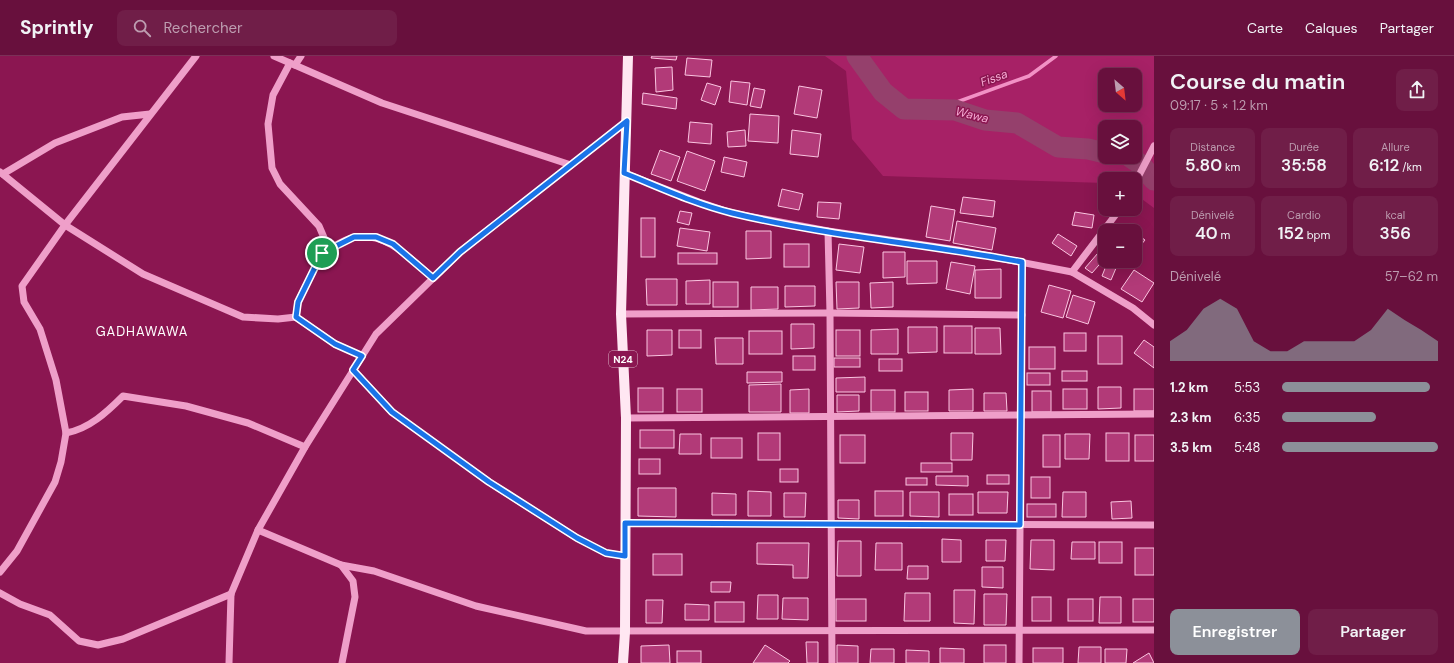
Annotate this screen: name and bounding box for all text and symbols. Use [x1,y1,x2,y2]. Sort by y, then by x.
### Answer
search box [117,10,397,46]
text: Sprintly [20,15,93,40]
icon: search [131,17,153,39]
text: Rechercher [163,18,243,38]
text: Carte [1247,19,1283,37]
text: Calques [1305,19,1358,37]
text: Partager [1380,19,1434,37]
water label: Fissa [978,66,1010,90]
text: Course du matin [1170,67,1345,96]
north arrow [1098,68,1142,112]
map controls [1098,68,1142,268]
button: share [1396,69,1438,111]
text: 09:17 · 5 × 1.2 km [1170,97,1268,114]
water label: Wawa [954,103,991,127]
button: layers [1098,120,1142,164]
text: Distance [1190,140,1235,154]
text: Durée [1289,140,1319,154]
text: Allure [1381,140,1410,154]
text: 5.80 [1185,154,1222,176]
text: 35:58 [1281,154,1327,176]
text: 6:12 [1369,154,1399,176]
text: km [1222,160,1240,174]
text: /km [1399,160,1422,174]
button: + [1098,172,1142,216]
text: Dénivelé [1191,208,1234,222]
text: Cardio [1287,208,1321,222]
text: kcal [1385,208,1405,222]
text: 40 [1195,222,1218,244]
text: 152 [1278,222,1304,244]
text: 356 [1380,222,1411,244]
button: − [1098,224,1142,268]
text: m [1218,228,1230,242]
text: bpm [1304,228,1330,242]
pin [305,236,339,270]
icon: arrive [311,242,333,264]
text: Dénivelé [1170,268,1221,285]
text: 57–62 m [1385,268,1438,285]
district label: GADHAWAWA [96,323,188,340]
road number: N24 [609,351,637,367]
text: 1.2 km [1170,379,1208,396]
text: 5:53 [1234,379,1260,396]
text: 2.3 km [1170,409,1211,426]
text: 6:35 [1234,409,1260,426]
text: 3.5 km [1170,439,1212,456]
text: 5:48 [1234,439,1260,456]
button: Enregistrer [1170,609,1300,655]
button: Partager [1308,609,1438,655]

